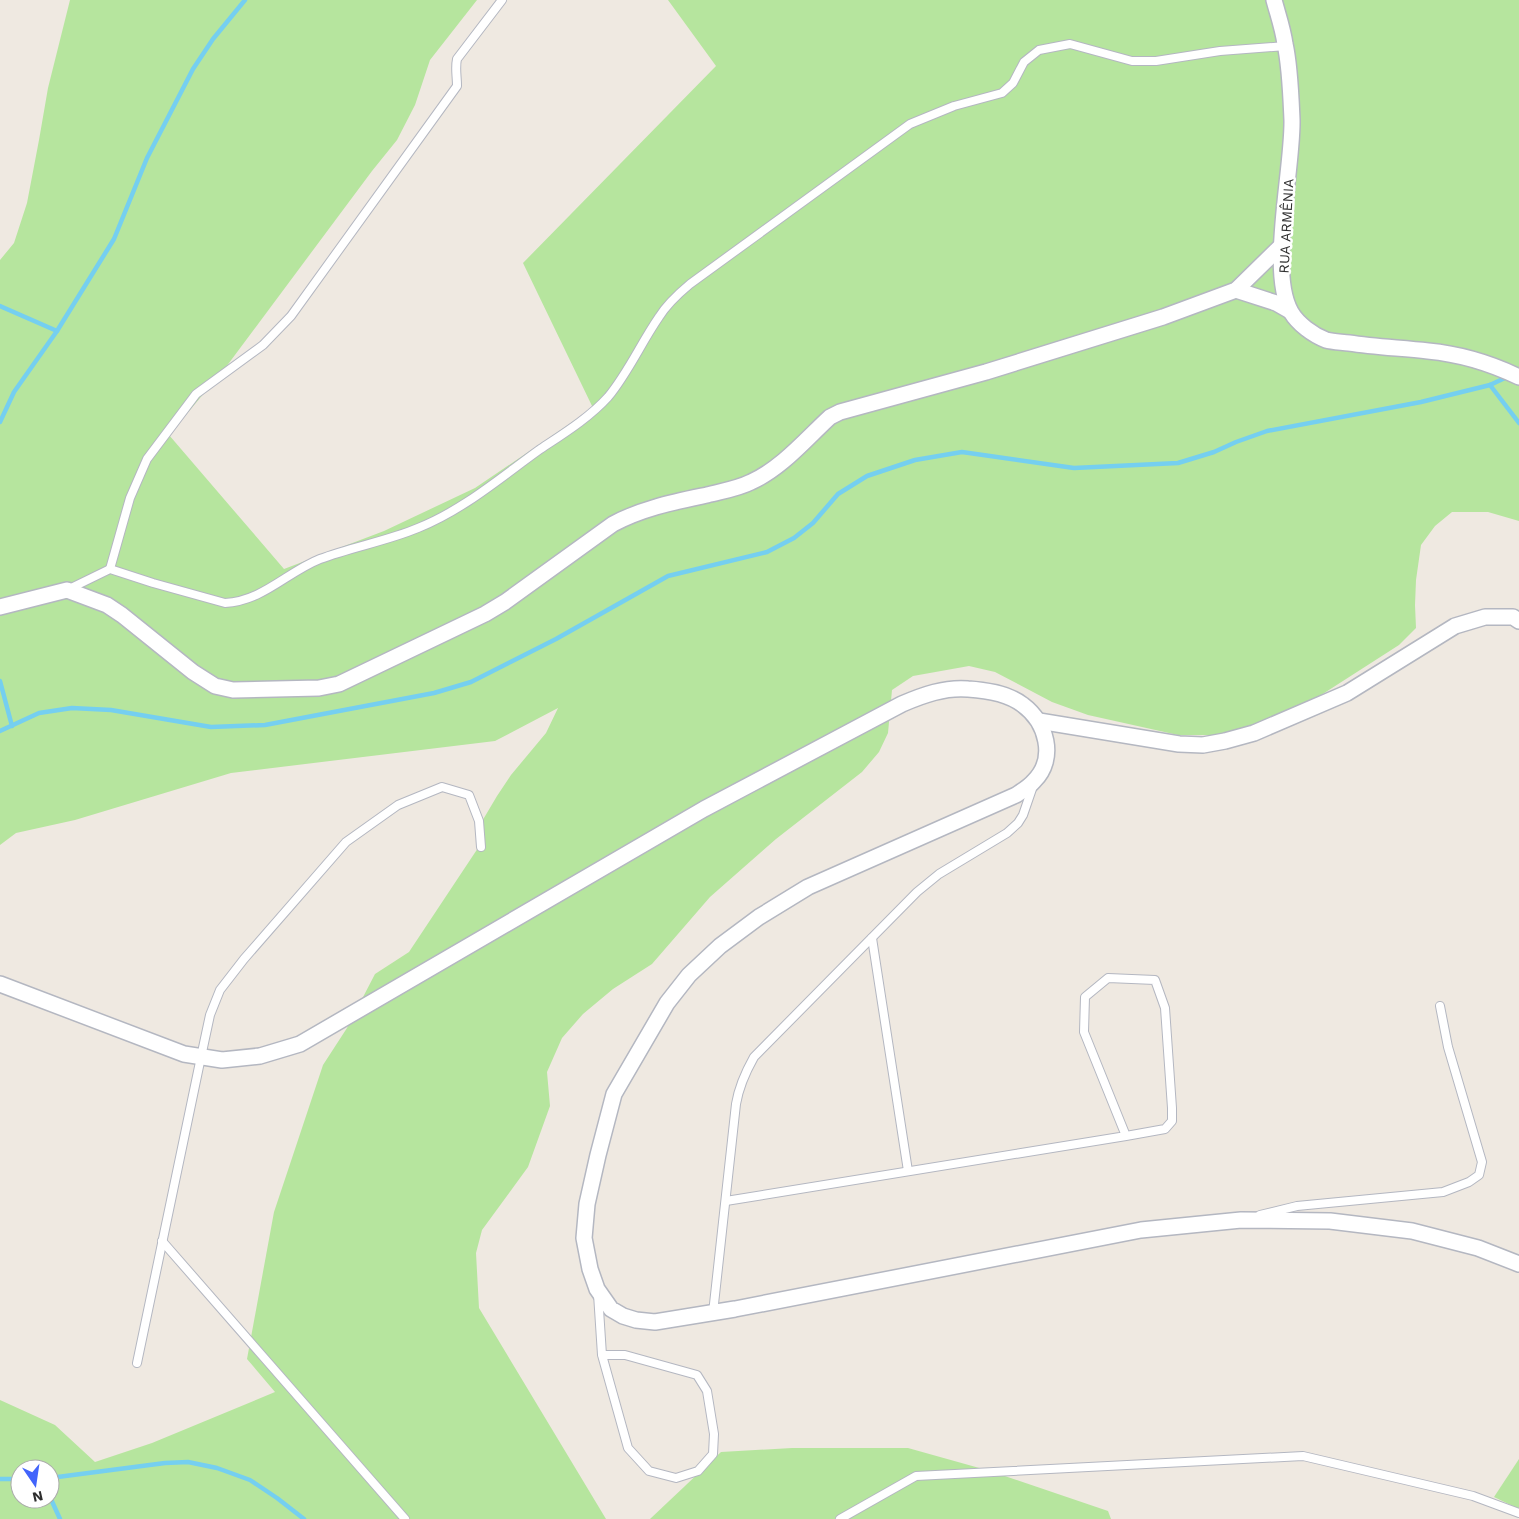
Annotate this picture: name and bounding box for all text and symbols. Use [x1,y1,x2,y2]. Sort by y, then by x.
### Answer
street label: RUA ARMÊNIA [1276,178,1296,274]
north arrow [10,1459,60,1509]
text: N [31,1488,45,1506]

